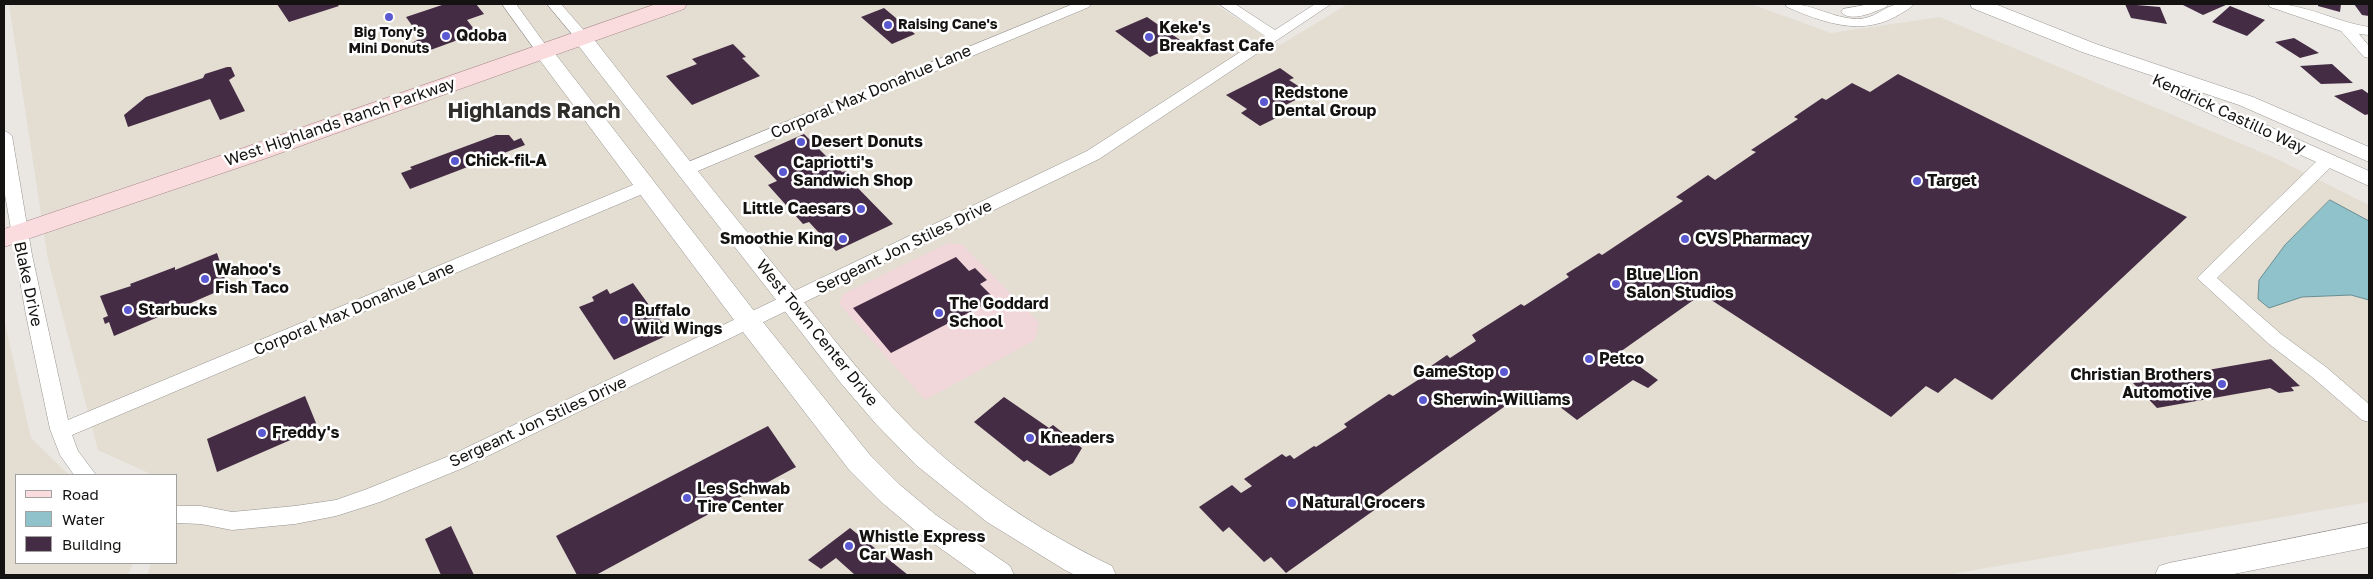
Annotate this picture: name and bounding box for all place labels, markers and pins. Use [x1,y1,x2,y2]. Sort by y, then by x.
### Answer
marker: Big Tony's Mini Donuts [383,11,395,23]
place label: Raising Cane's [898,17,998,33]
place label: Keke's Breakfast Cafe [1159,18,1274,56]
marker: Raising Cane's [882,19,894,31]
place label: Big Tony's Mini Donuts [349,25,429,58]
place label: Qdoba [456,26,507,46]
marker: Qdoba [440,30,452,42]
marker: Keke's Breakfast Cafe [1143,31,1155,43]
place label: Redstone Dental Group [1274,83,1376,121]
marker: Redstone Dental Group [1258,96,1270,108]
place label: Desert Donuts [811,132,923,152]
marker: Desert Donuts [795,136,807,148]
place label: Chick-fil-A [465,151,547,171]
place label: Capriotti's Sandwich Shop [793,153,913,191]
marker: Chick-fil-A [449,155,461,167]
marker: Capriotti's Sandwich Shop [777,166,789,178]
place label: Target [1927,171,1977,191]
marker: Target [1911,175,1923,187]
place label: Little Caesars [743,199,851,219]
marker: Little Caesars [855,203,867,215]
place label: Smoothie King [720,229,833,249]
place label: CVS Pharmacy [1695,229,1810,249]
marker: Smoothie King [837,233,849,245]
marker: CVS Pharmacy [1679,233,1691,245]
place label: Wahoo's Fish Taco [215,260,289,298]
place label: Blue Lion Salon Studios [1626,265,1734,303]
marker: Wahoo's Fish Taco [199,273,211,285]
marker: Blue Lion Salon Studios [1610,278,1622,290]
place label: The Goddard School [949,294,1049,332]
place label: Starbucks [138,300,217,320]
place label: Buffalo Wild Wings [634,301,722,339]
marker: Starbucks [122,304,134,316]
marker: The Goddard School [933,307,945,319]
marker: Buffalo Wild Wings [618,314,630,326]
place label: Petco [1599,349,1644,369]
marker: Petco [1583,353,1595,365]
place label: GameStop [1413,362,1494,382]
place label: Christian Brothers Automotive [2070,365,2212,403]
marker: GameStop [1498,366,1510,378]
marker: Christian Brothers Automotive [2216,378,2228,390]
place label: Sherwin-Williams [1433,390,1571,410]
marker: Sherwin-Williams [1417,394,1429,406]
place label: Freddy's [272,423,340,443]
marker: Freddy's [256,427,268,439]
place label: Kneaders [1040,428,1114,448]
marker: Kneaders [1024,432,1036,444]
place label: Les Schwab Tire Center [697,479,790,517]
marker: Les Schwab Tire Center [681,492,693,504]
place label: Natural Grocers [1302,493,1425,513]
marker: Natural Grocers [1286,497,1298,509]
place label: Whistle Express Car Wash [859,527,986,565]
marker: Whistle Express Car Wash [843,540,855,552]

